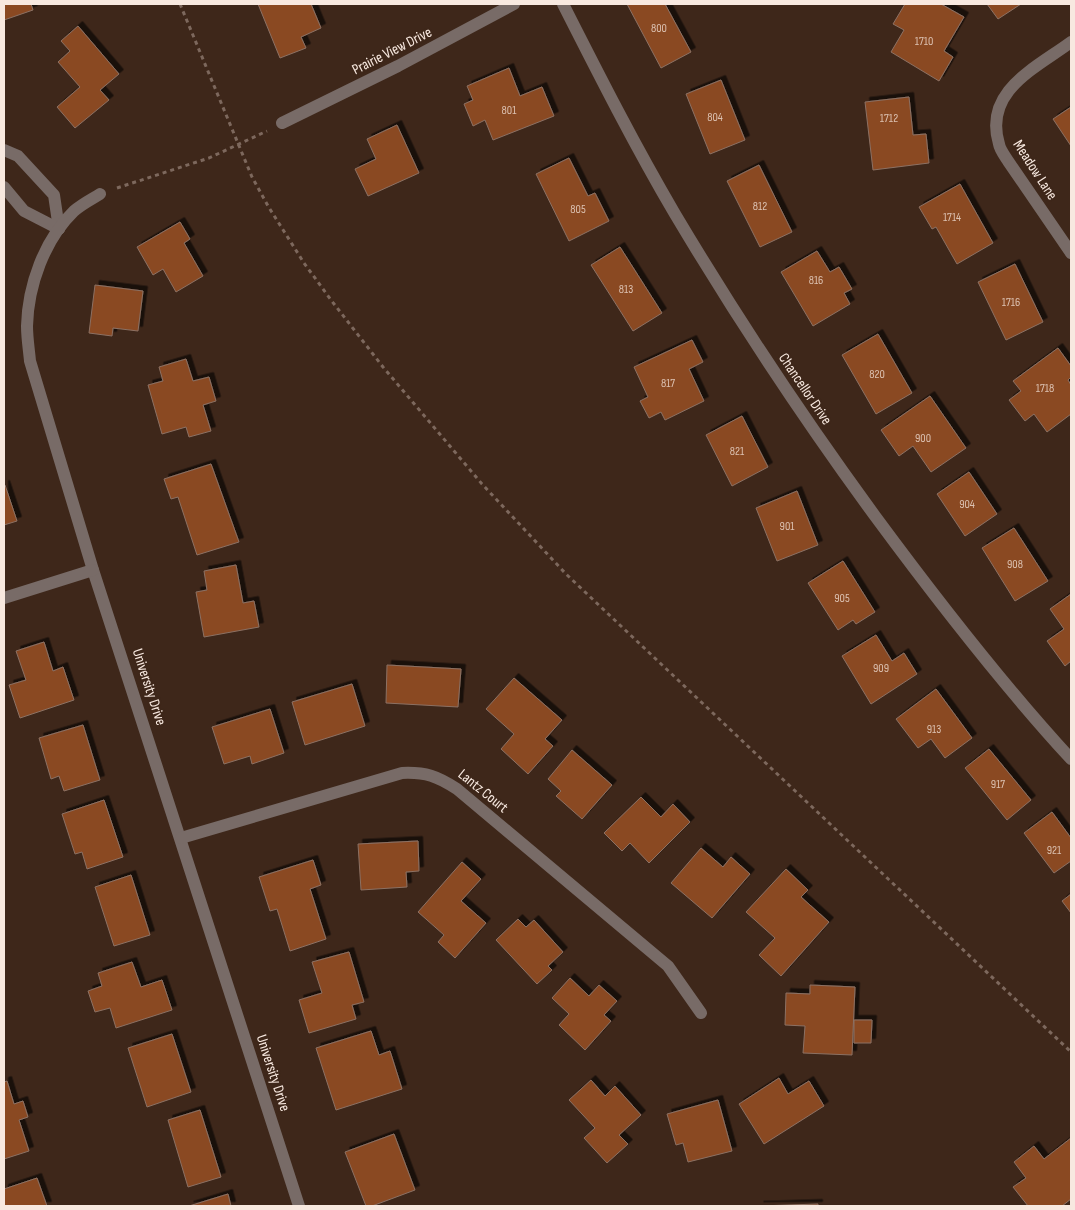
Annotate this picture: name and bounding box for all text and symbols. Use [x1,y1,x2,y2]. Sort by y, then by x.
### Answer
house number: 800 [651,21,667,36]
street label: Prairie View Drive [349,23,435,79]
house number: 1710 [915,34,933,49]
house number: 801 [502,103,517,118]
house number: 804 [707,110,723,125]
house number: 1712 [880,111,898,126]
street label: Meadow Lane [1009,136,1061,204]
house number: 812 [753,199,767,214]
house number: 805 [570,202,586,217]
house number: 1714 [943,210,961,225]
house number: 816 [809,273,823,288]
house number: 813 [619,282,633,297]
house number: 1716 [1002,295,1020,310]
street label: Chancellor Drive [774,349,836,429]
house number: 820 [869,367,885,382]
house number: 817 [661,376,675,391]
house number: 1718 [1036,381,1054,396]
house number: 900 [915,431,931,446]
house number: 821 [730,444,745,459]
house number: 904 [959,497,975,512]
house number: 901 [780,519,795,534]
house number: 908 [1007,557,1023,572]
house number: 905 [834,591,850,606]
street label: University Drive [128,646,170,728]
house number: 909 [873,661,889,676]
house number: 913 [927,722,941,737]
street label: Lantz Court [454,765,512,817]
house number: 917 [991,777,1005,792]
house number: 921 [1047,843,1062,858]
street label: University Drive [252,1032,294,1114]

